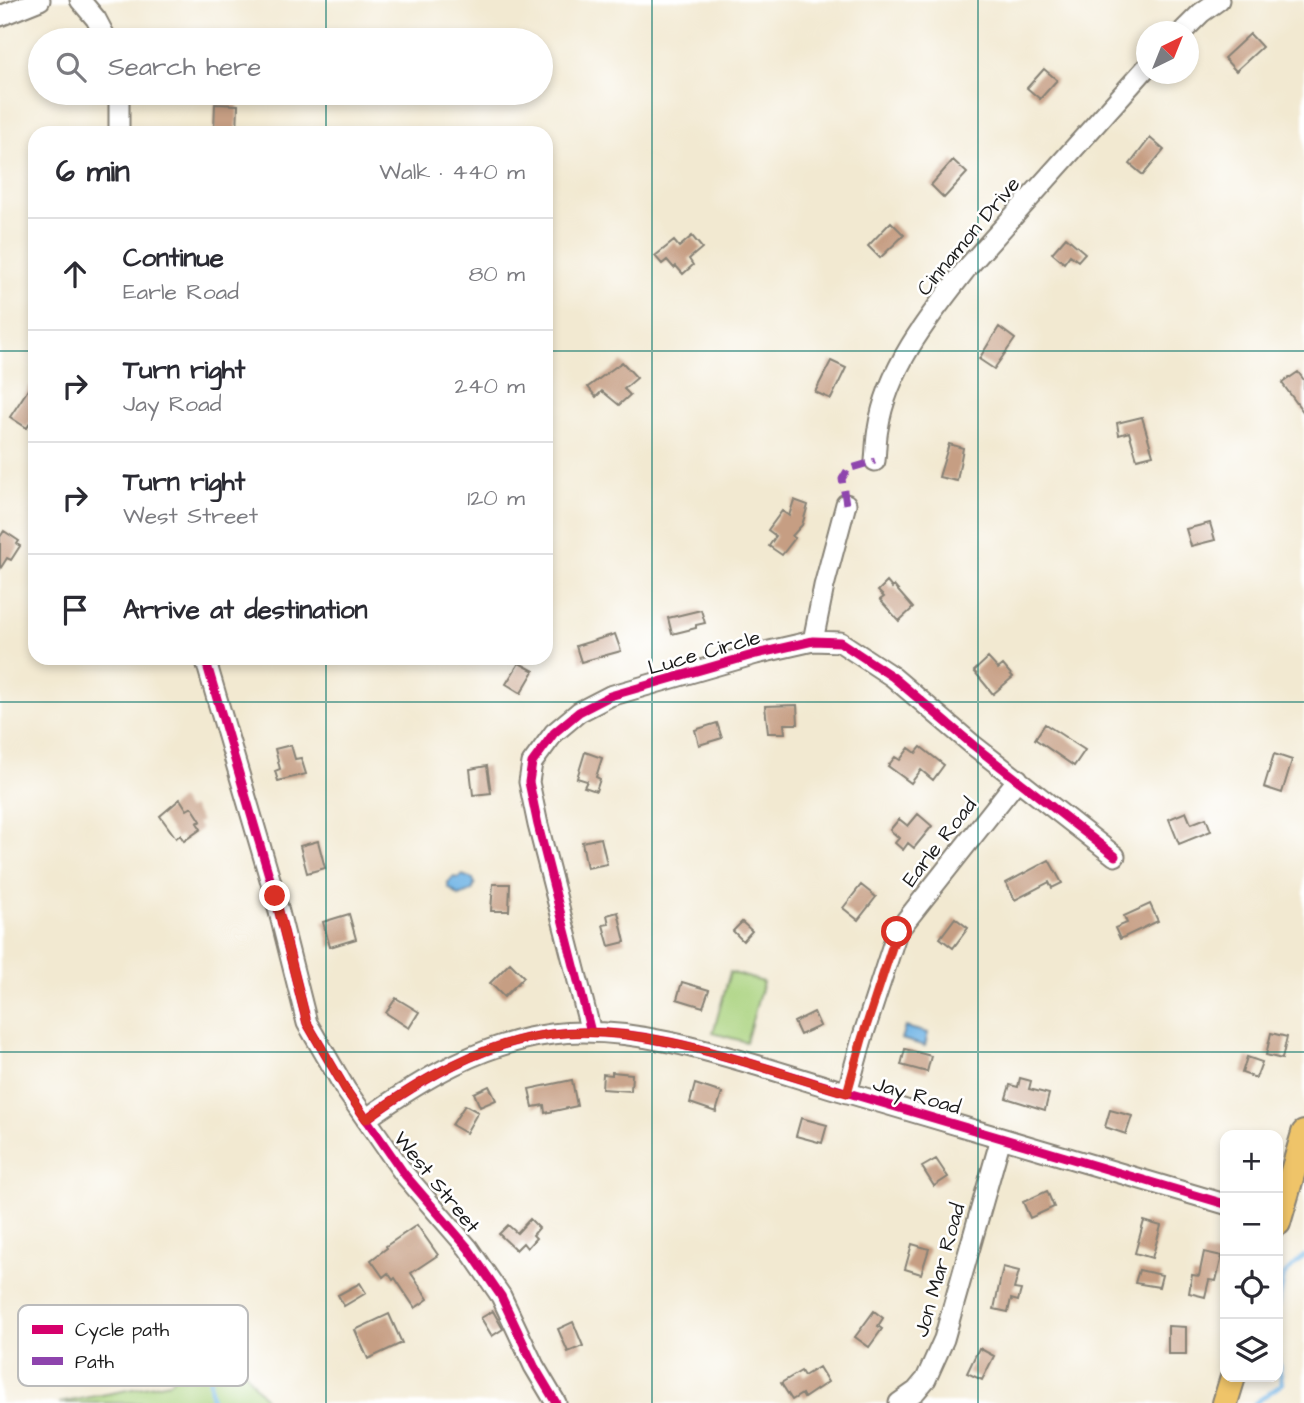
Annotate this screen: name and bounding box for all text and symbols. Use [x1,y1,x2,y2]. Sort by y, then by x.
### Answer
north arrow [1136,21,1199,84]
search box [28,28,553,105]
icon: search [52,48,90,86]
text: Search here [108,49,261,85]
text: 6 min [56,151,130,193]
text: Walk · 440 m [379,156,525,188]
street label: Cinnamon Drive [910,171,1027,302]
text: Continue [123,240,224,276]
icon: ahead [56,255,94,293]
text: 80 m [468,258,525,290]
text: Earle Road [123,276,239,308]
text: Turn right [123,352,245,388]
icon: right [56,367,94,405]
text: 240 m [455,370,525,402]
text: Jay Road [123,388,222,420]
text: Turn right [123,464,245,500]
icon: right [56,479,94,517]
text: 120 m [467,482,525,514]
text: West Street [123,500,258,532]
icon: arrive [56,591,94,629]
text: Arrive at destination [123,592,368,628]
street label: Luce Circle [644,623,764,682]
street label: Earle Road [895,791,984,893]
route end [259,880,290,911]
route start [881,916,912,947]
street label: Jay Road [869,1069,964,1124]
street label: West Street [387,1125,487,1240]
map controls [1220,1130,1283,1382]
button: + [1220,1130,1283,1193]
button: − [1220,1193,1283,1256]
street label: Jon Mar Road [907,1200,973,1341]
button: locate [1220,1256,1283,1319]
legend [18,1305,248,1386]
text: Cycle path [75,1317,170,1345]
button: layers [1220,1319,1283,1382]
text: Path [75,1349,114,1376]

